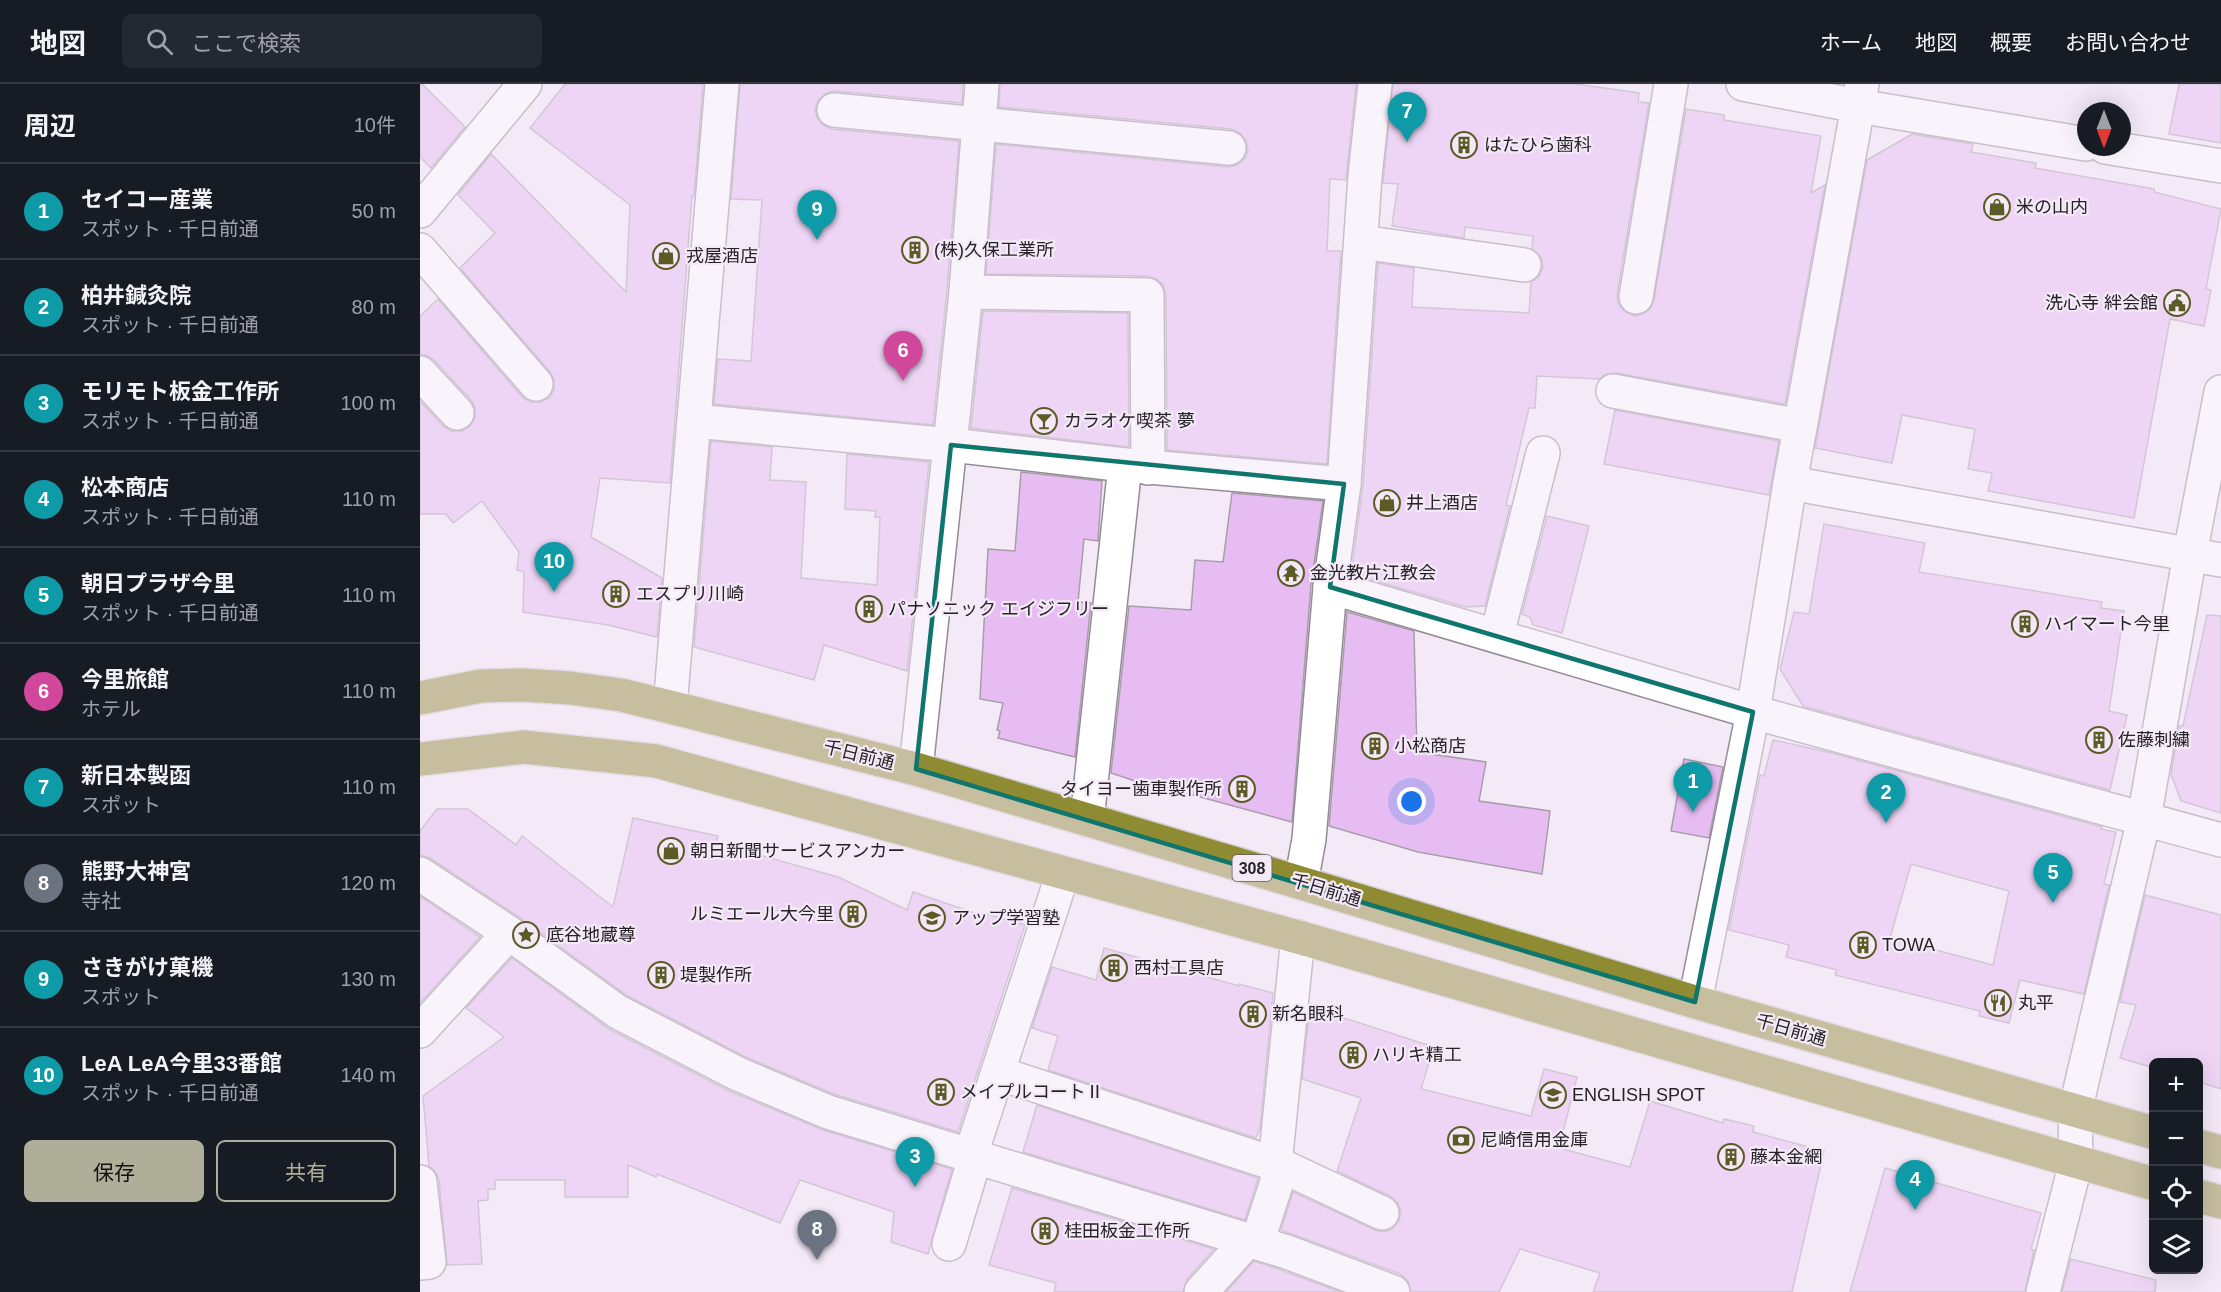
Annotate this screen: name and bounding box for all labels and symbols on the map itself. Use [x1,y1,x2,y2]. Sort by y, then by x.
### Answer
pin: 7 [1388,92,1426,142]
north arrow [2077,102,2131,156]
building icon: はたひら歯科 [1449,130,1479,160]
place label: はたひら歯科 [1484,135,1592,155]
pin: 9 [798,190,836,240]
shop icon: 米の山内 [1982,192,2012,222]
place label: 米の山内 [2016,197,2088,217]
building icon: (株)久保工業所 [900,235,930,265]
place label: (株)久保工業所 [934,240,1054,260]
shop icon: 戎屋酒店 [651,241,681,271]
place label: 戎屋酒店 [686,246,758,266]
public building icon: 洗心寺 絆会館 [2162,288,2192,318]
place label: 洗心寺 絆会館 [2045,293,2158,313]
pin: 6 [884,332,922,381]
bar icon: カラオケ喫茶 夢 [1029,406,1059,436]
place label: カラオケ喫茶 夢 [1064,411,1195,431]
shop icon: 井上酒店 [1372,488,1402,518]
place label: 井上酒店 [1406,493,1478,513]
pin: 10 [534,542,574,592]
temple icon: 金光教片江教会 [1276,558,1306,588]
place label: 金光教片江教会 [1310,563,1436,583]
building icon: エスプリ川崎 [601,579,631,609]
place label: エスプリ川崎 [636,584,744,604]
building icon: パナソニック エイジフリー [854,594,884,624]
place label: パナソニック エイジフリー [888,599,1109,619]
building icon: ハイマート今里 [2010,609,2040,639]
place label: ハイマート今里 [2044,614,2170,634]
building icon: 佐藤刺繍 [2084,725,2114,755]
place label: 佐藤刺繍 [2118,730,2190,750]
building icon: 小松商店 [1360,731,1390,761]
place label: 小松商店 [1394,736,1466,756]
street label: 千日前通 [822,737,896,773]
pin: 1 [1674,762,1712,812]
building icon: タイヨー歯車製作所 [1227,774,1257,804]
pin: 2 [1866,774,1906,823]
place label: タイヨー歯車製作所 [1060,779,1222,799]
your location [1397,787,1426,816]
shop icon: 朝日新聞サービスアンカー [656,836,686,866]
place label: 朝日新聞サービスアンカー [690,841,905,861]
pin: 5 [2034,854,2072,903]
road number: 308 [1232,855,1272,881]
street label: 千日前通 [1289,870,1363,910]
building icon: ルミエール大今里 [838,899,868,929]
school or university icon: アップ学習塾 [917,903,947,933]
place label: ルミエール大今里 [690,904,834,924]
place label: アップ学習塾 [952,908,1060,928]
place icon: 底谷地蔵尊 [511,920,541,950]
place label: 底谷地蔵尊 [546,925,636,945]
building icon: TOWA [1848,930,1878,960]
place label: TOWA [1882,935,1935,955]
building icon: 西村工具店 [1099,953,1129,983]
place label: 西村工具店 [1134,958,1224,978]
building icon: 堤製作所 [646,960,676,990]
place label: 堤製作所 [680,965,752,985]
restaurant icon: 丸平 [1983,988,2013,1018]
place label: 丸平 [2018,993,2054,1013]
building icon: 新名眼科 [1238,999,1268,1029]
place label: 新名眼科 [1272,1004,1344,1024]
street label: 千日前通 [1754,1010,1828,1050]
building icon: ハリキ精工 [1338,1040,1368,1070]
place label: ハリキ精工 [1372,1045,1462,1065]
building icon: メイプルコートⅡ [926,1077,956,1107]
school or university icon: ENGLISH SPOT [1538,1080,1568,1110]
place label: メイプルコートⅡ [960,1082,1104,1102]
place label: ENGLISH SPOT [1572,1085,1705,1105]
bank icon: 尼崎信用金庫 [1446,1125,1476,1155]
place label: 尼崎信用金庫 [1480,1130,1588,1150]
pin: 3 [896,1138,934,1187]
building icon: 藤本金網 [1716,1142,1746,1172]
place label: 藤本金網 [1750,1147,1822,1167]
pin: 4 [1896,1160,1934,1210]
pin: 8 [798,1210,836,1260]
building icon: 桂田板金工作所 [1030,1216,1060,1246]
place label: 桂田板金工作所 [1064,1221,1190,1241]

